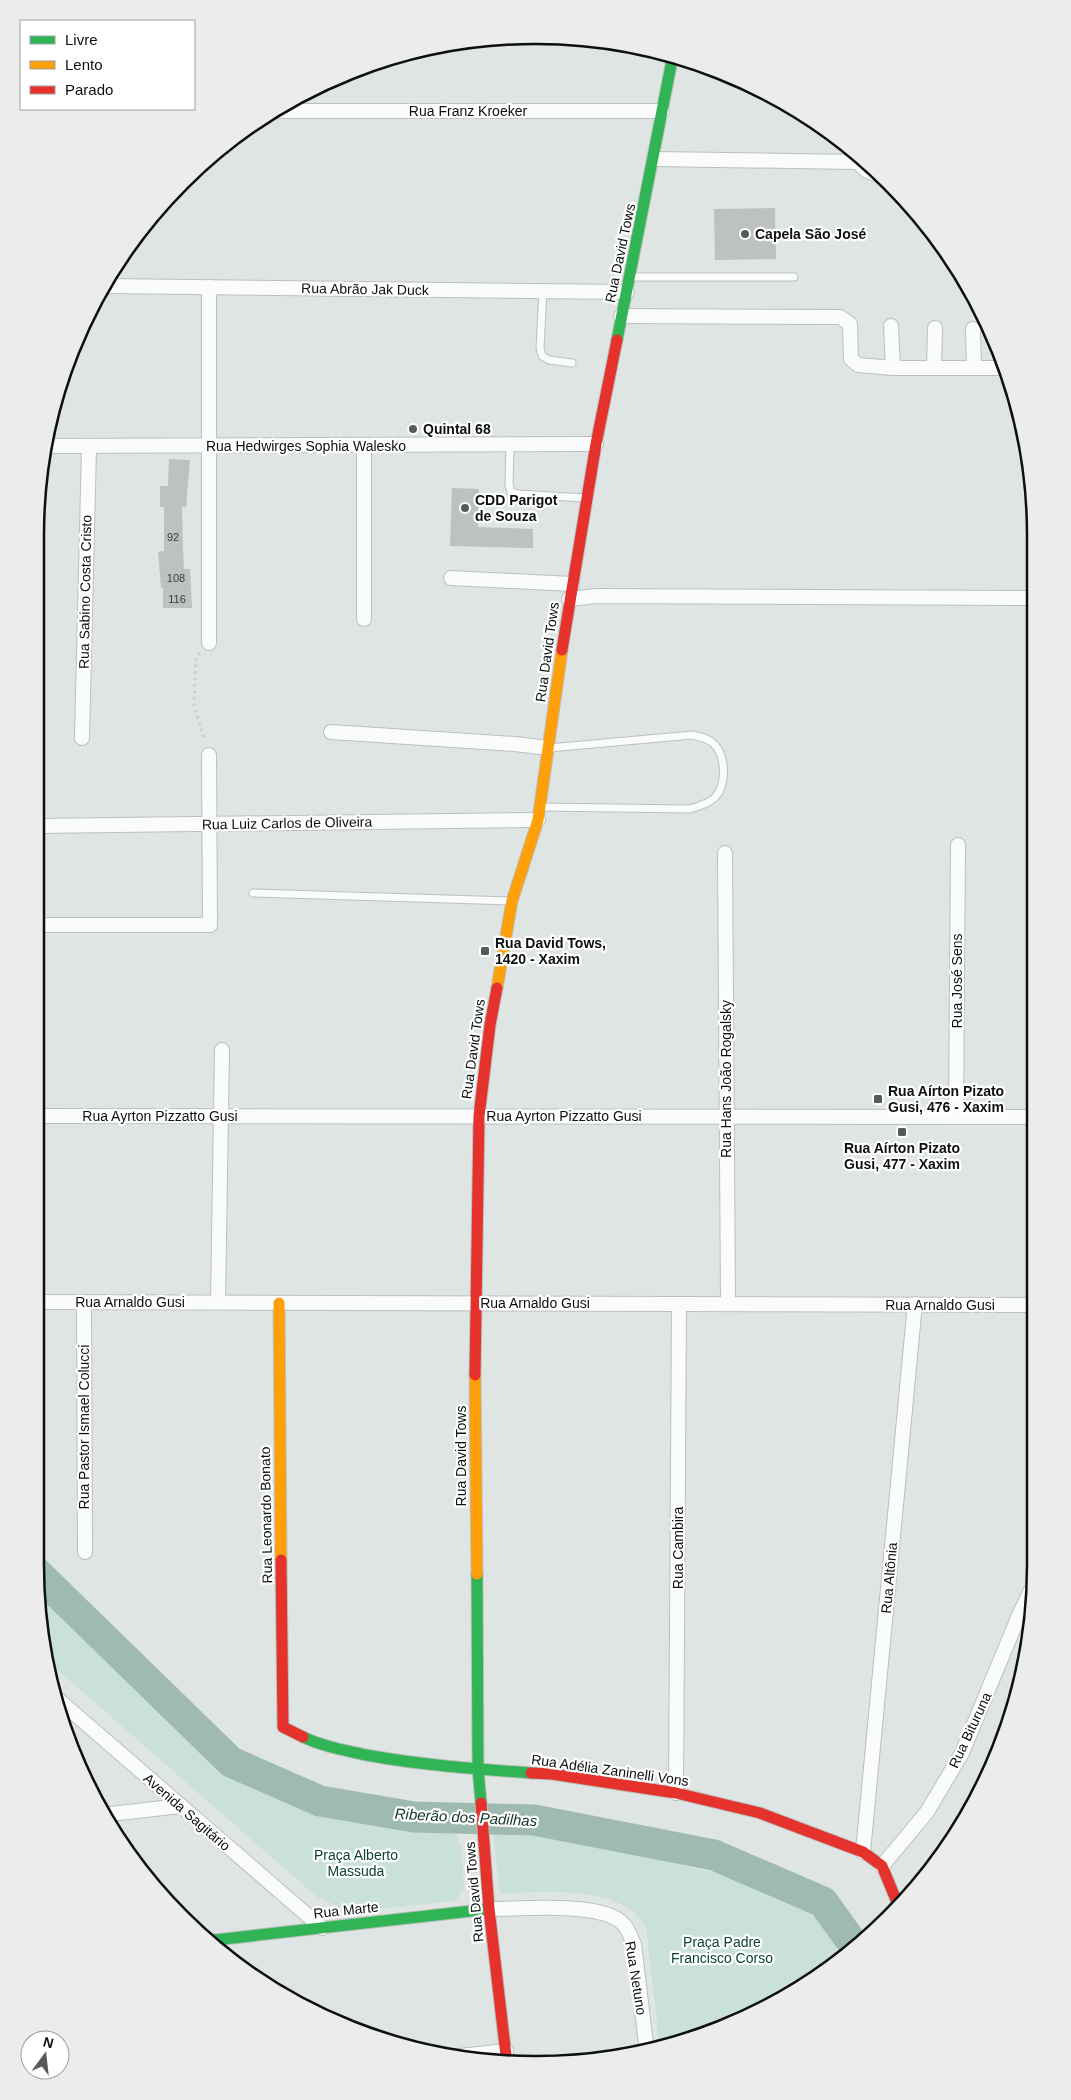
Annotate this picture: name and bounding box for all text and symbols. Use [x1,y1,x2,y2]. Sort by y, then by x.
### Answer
legend [20,20,195,110]
text: Livre [65,31,98,48]
text: Lento [65,56,103,73]
text: Parado [65,81,113,98]
street label: Rua Franz Kroeker [409,103,527,119]
street label: Rua David Tows [602,202,638,304]
place label: Capela São José [755,226,866,242]
marker: Capela São José [739,228,751,240]
street label: Rua Abrão Jak Duck [301,280,430,298]
place label: Quintal 68 [423,421,491,437]
marker: Quintal 68 [407,423,419,435]
street label: Rua Hedwirges Sophia Walesko [206,438,406,454]
place label: CDD Parigot de Souza [475,492,558,524]
marker: CDD Parigot de Souza [459,502,471,514]
street label: Rua Sabino Costa Cristo [76,515,94,669]
house number: 92 [167,531,179,543]
house number: 108 [167,572,185,584]
house number: 116 [168,593,186,605]
street label: Rua David Tows [532,601,562,703]
street label: Rua Luiz Carlos de Oliveira [202,814,373,832]
street label: Rua José Sens [949,934,965,1028]
place label: Rua David Tows, 1420 - Xaxim [495,935,606,967]
marker: Rua David Tows, 1420 - Xaxim [479,945,491,957]
street label: Rua David Tows [458,998,488,1100]
street label: Rua Hans João Rogalsky [718,1000,734,1158]
place label: Rua Aírton Pizato Gusi, 476 - Xaxim [888,1083,1004,1115]
marker: Rua Aírton Pizato Gusi, 476 - Xaxim [872,1093,884,1105]
street label: Rua Ayrton Pizzatto Gusi [82,1108,238,1124]
street label: Rua Ayrton Pizzatto Gusi [486,1108,642,1124]
marker: Rua Aírton Pizato Gusi, 477 - Xaxim [896,1126,908,1138]
place label: Rua Aírton Pizato Gusi, 477 - Xaxim [844,1140,960,1172]
street label: Rua Arnaldo Gusi [75,1294,185,1310]
street label: Rua Arnaldo Gusi [480,1295,590,1311]
street label: Rua Arnaldo Gusi [885,1297,995,1313]
street label: Rua Pastor Ismael Colucci [76,1345,92,1509]
street label: Rua David Tows [453,1406,469,1506]
street label: Rua Leonardo Bonato [257,1446,275,1584]
street label: Rua Cambira [670,1507,686,1589]
street label: Rua Altônia [878,1541,900,1614]
street label: Rua Bituruna [945,1689,995,1770]
street label: Rua Adélia Zaninelli Vons [530,1751,690,1789]
street label: Avenida Sagitário [140,1770,234,1854]
water label: Riberão dos Padilhas [394,1805,538,1829]
street label: Rua David Tows [462,1841,486,1943]
park label: Praça Alberto Massuda [314,1847,398,1879]
street label: Rua Marte [313,1899,380,1921]
park label: Praça Padre Francisco Corso [671,1934,773,1966]
street label: Rua Netuno [622,1940,650,2016]
north arrow [20,2030,70,2080]
text: N [41,2033,55,2051]

